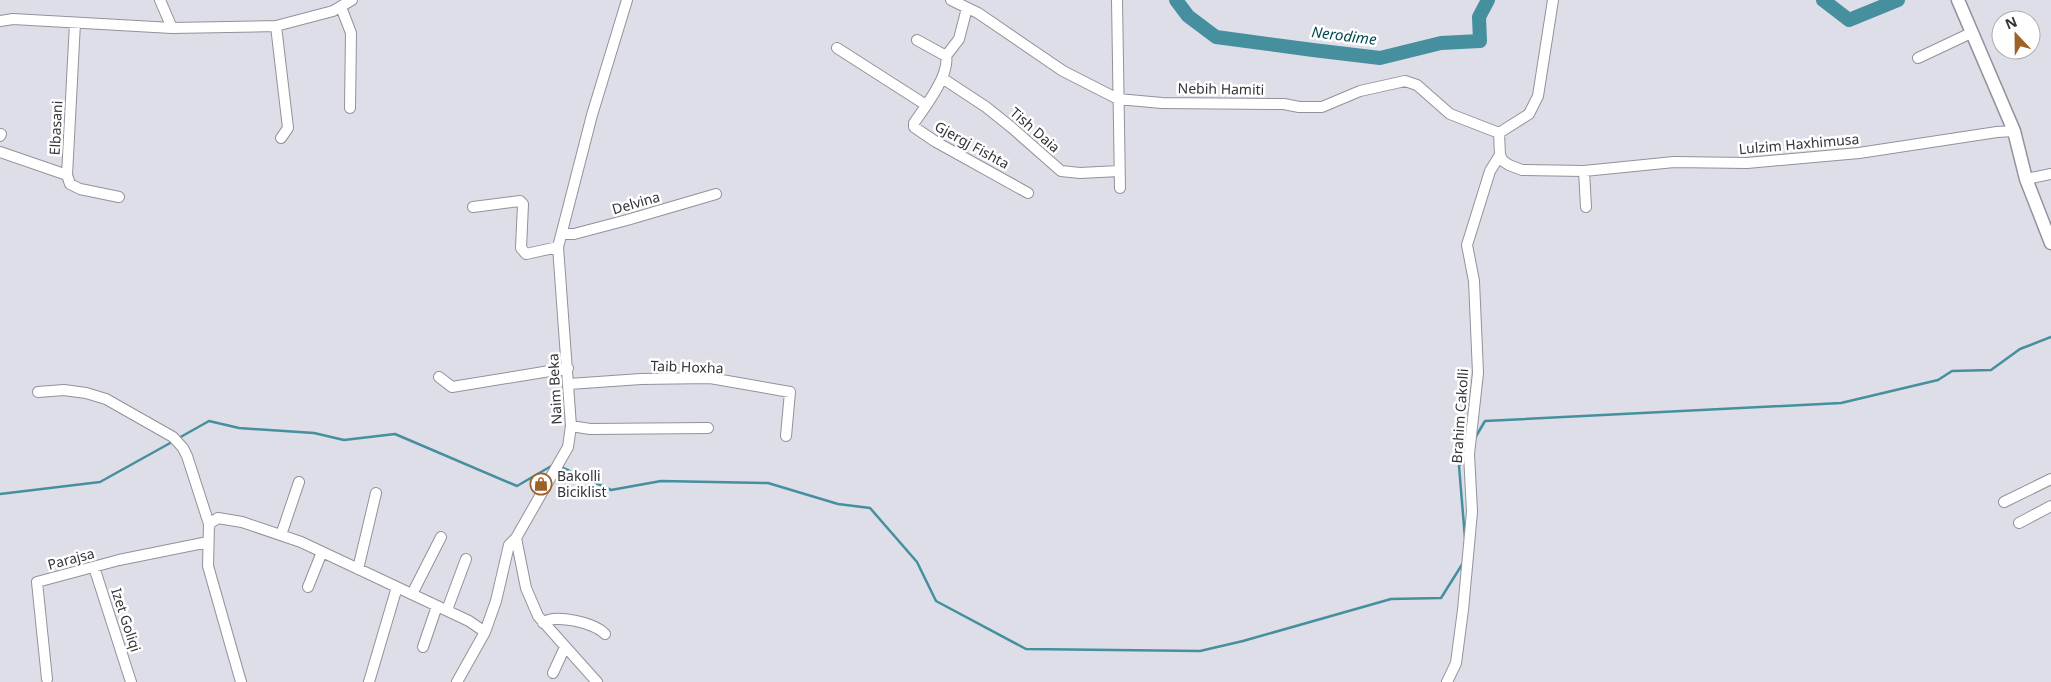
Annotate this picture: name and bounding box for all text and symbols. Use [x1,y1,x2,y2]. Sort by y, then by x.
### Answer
north arrow [1991,10,2041,60]
text: N [2002,12,2020,33]
water label: Nerodime [1310,21,1378,49]
street label: Nebih Hamiti [1178,78,1264,99]
street label: Elbasani [45,100,66,156]
street label: Tish Daia [1006,103,1064,156]
street label: Gjergj Fishta [932,116,1013,173]
street label: Lulzim Haxhimusa [1738,129,1860,158]
street label: Delvina [610,187,662,218]
street label: Naim Beka [543,353,566,425]
street label: Taib Hoxha [650,356,724,377]
street label: Brahim Cakolli [1447,368,1472,464]
place label: Bakolli Biciklist [557,466,607,501]
shop icon: Bakolli Biciklist [529,472,553,496]
street label: Parajsa [45,543,96,574]
street label: Izet Goliqi [107,586,146,654]

